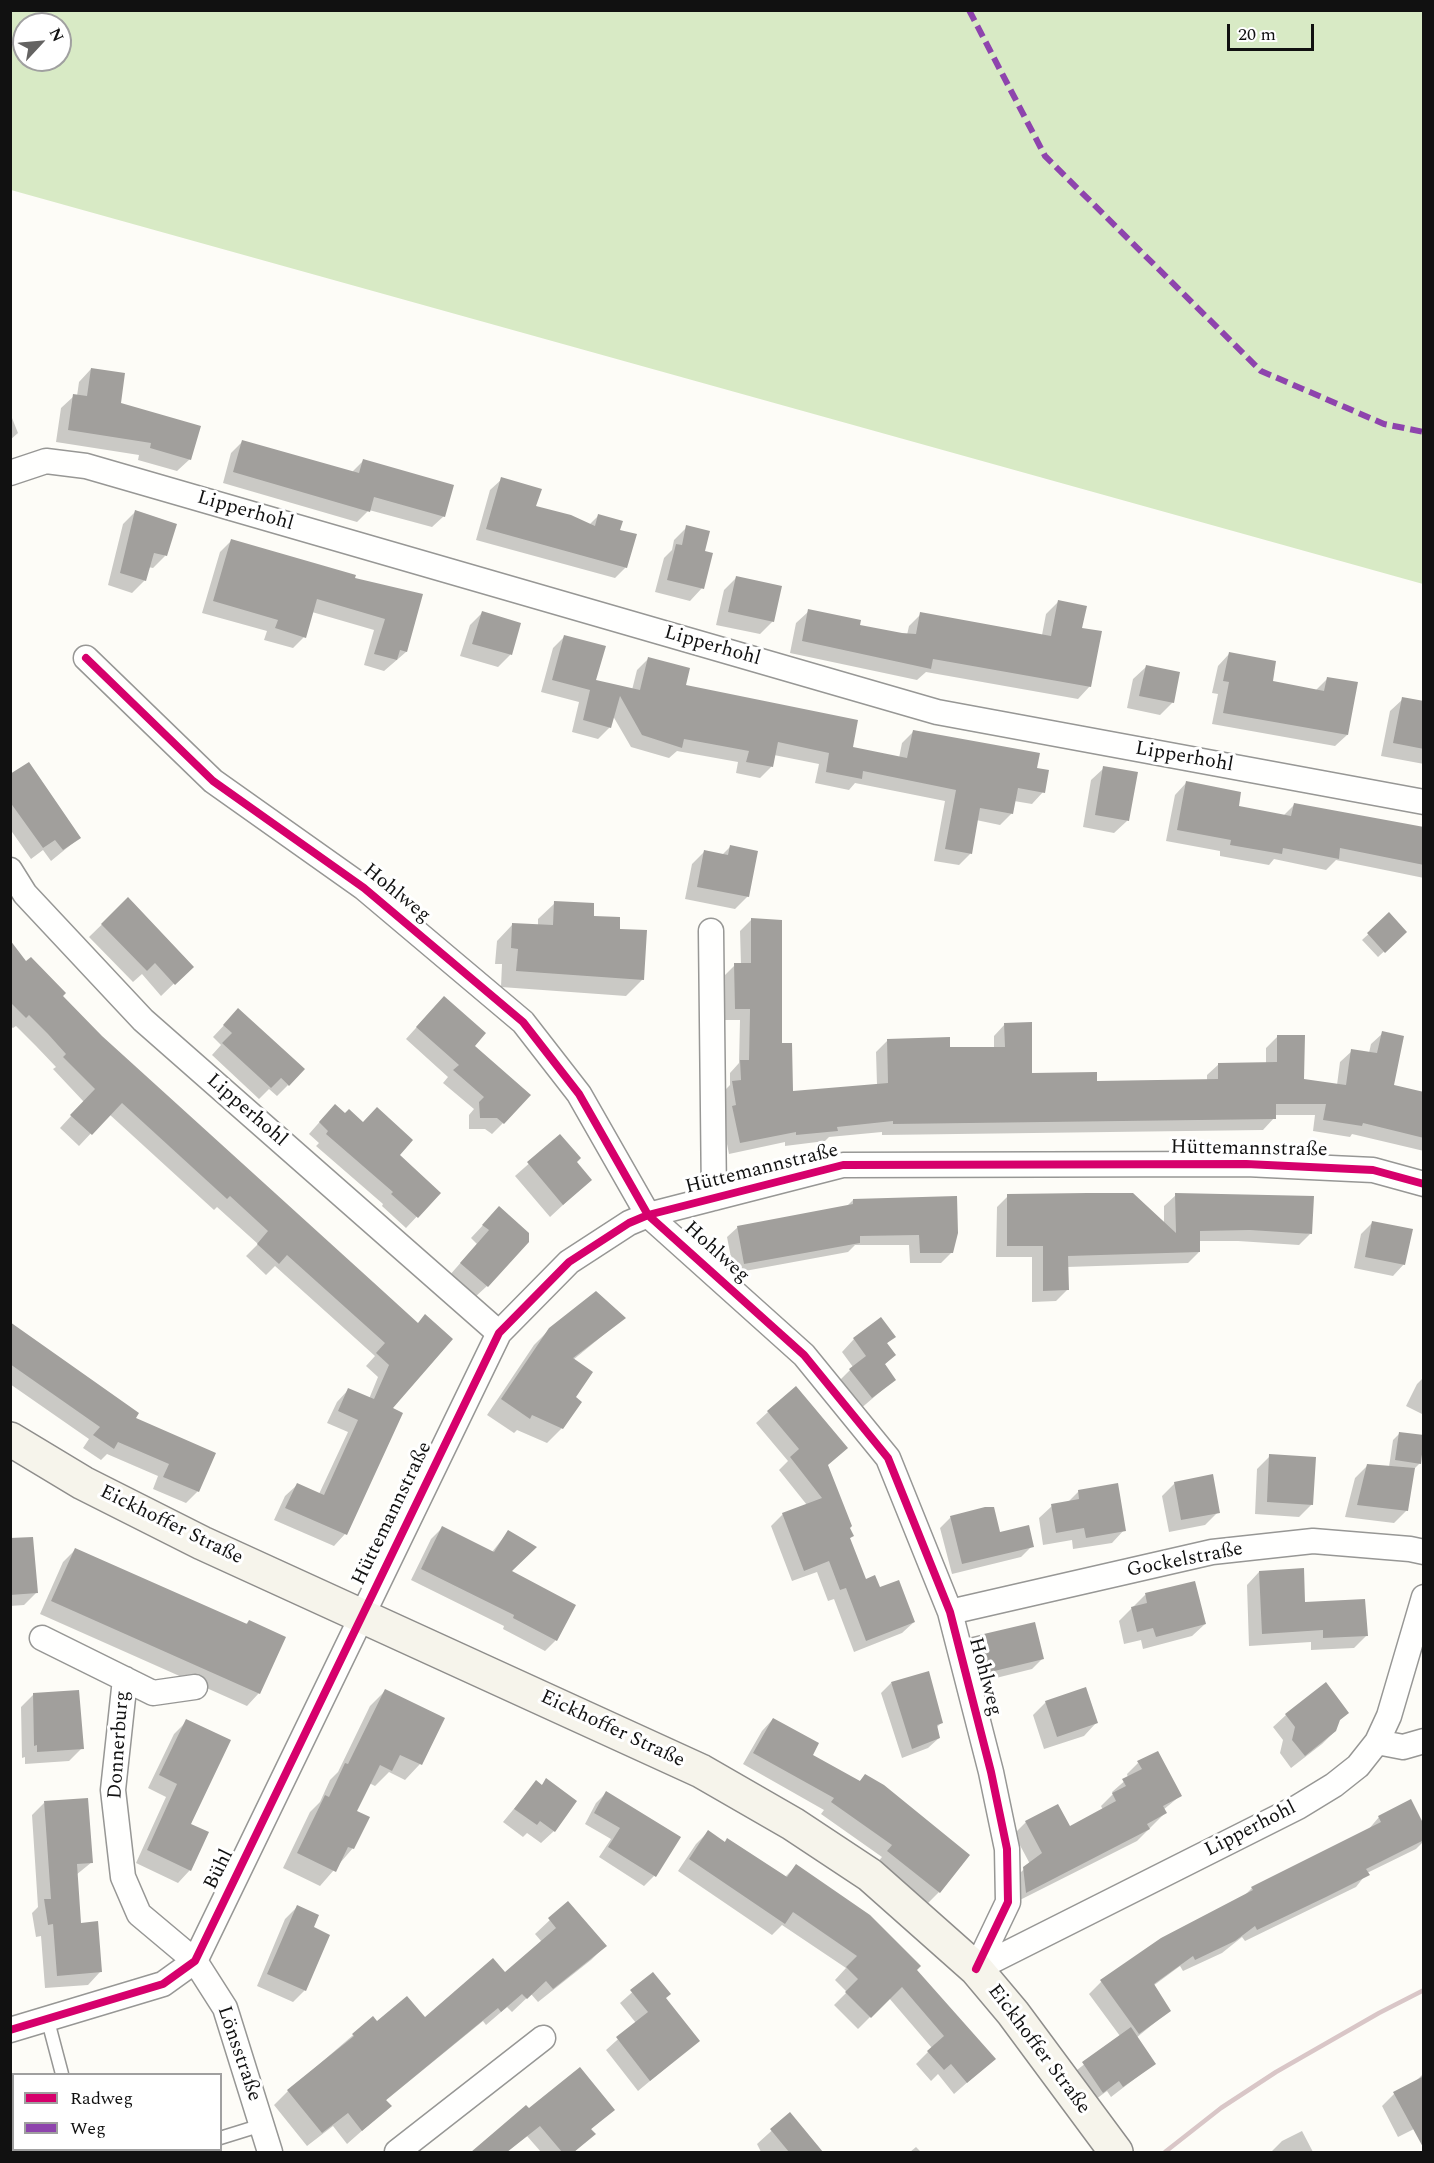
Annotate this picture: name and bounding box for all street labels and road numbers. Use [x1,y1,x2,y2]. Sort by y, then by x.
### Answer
street label: Lipperhohl [194,487,296,537]
street label: Lipperhohl [661,622,763,672]
street label: Lipperhohl [1133,738,1235,778]
street label: Hohlweg [357,859,435,929]
street label: Lipperhohl [201,1069,291,1153]
street label: Hüttemannstraße [1170,1137,1328,1163]
street label: Hüttemannstraße [683,1139,841,1201]
street label: Hohlweg [678,1217,754,1289]
street label: Hüttemannstraße [348,1438,438,1590]
street label: Eickhoffer Straße [95,1481,247,1571]
street label: Gockelstraße [1125,1538,1245,1584]
street label: Hohlweg [962,1635,1006,1719]
street label: Eickhoffer Straße [536,1686,688,1774]
street label: Donnerburg [104,1690,136,1800]
street label: Lipperhohl [1201,1797,1301,1863]
street label: Bühl [200,1846,240,1894]
street label: Eickhoffer Straße [981,1980,1095,2120]
street label: Lönsstraße [211,2003,265,2105]

